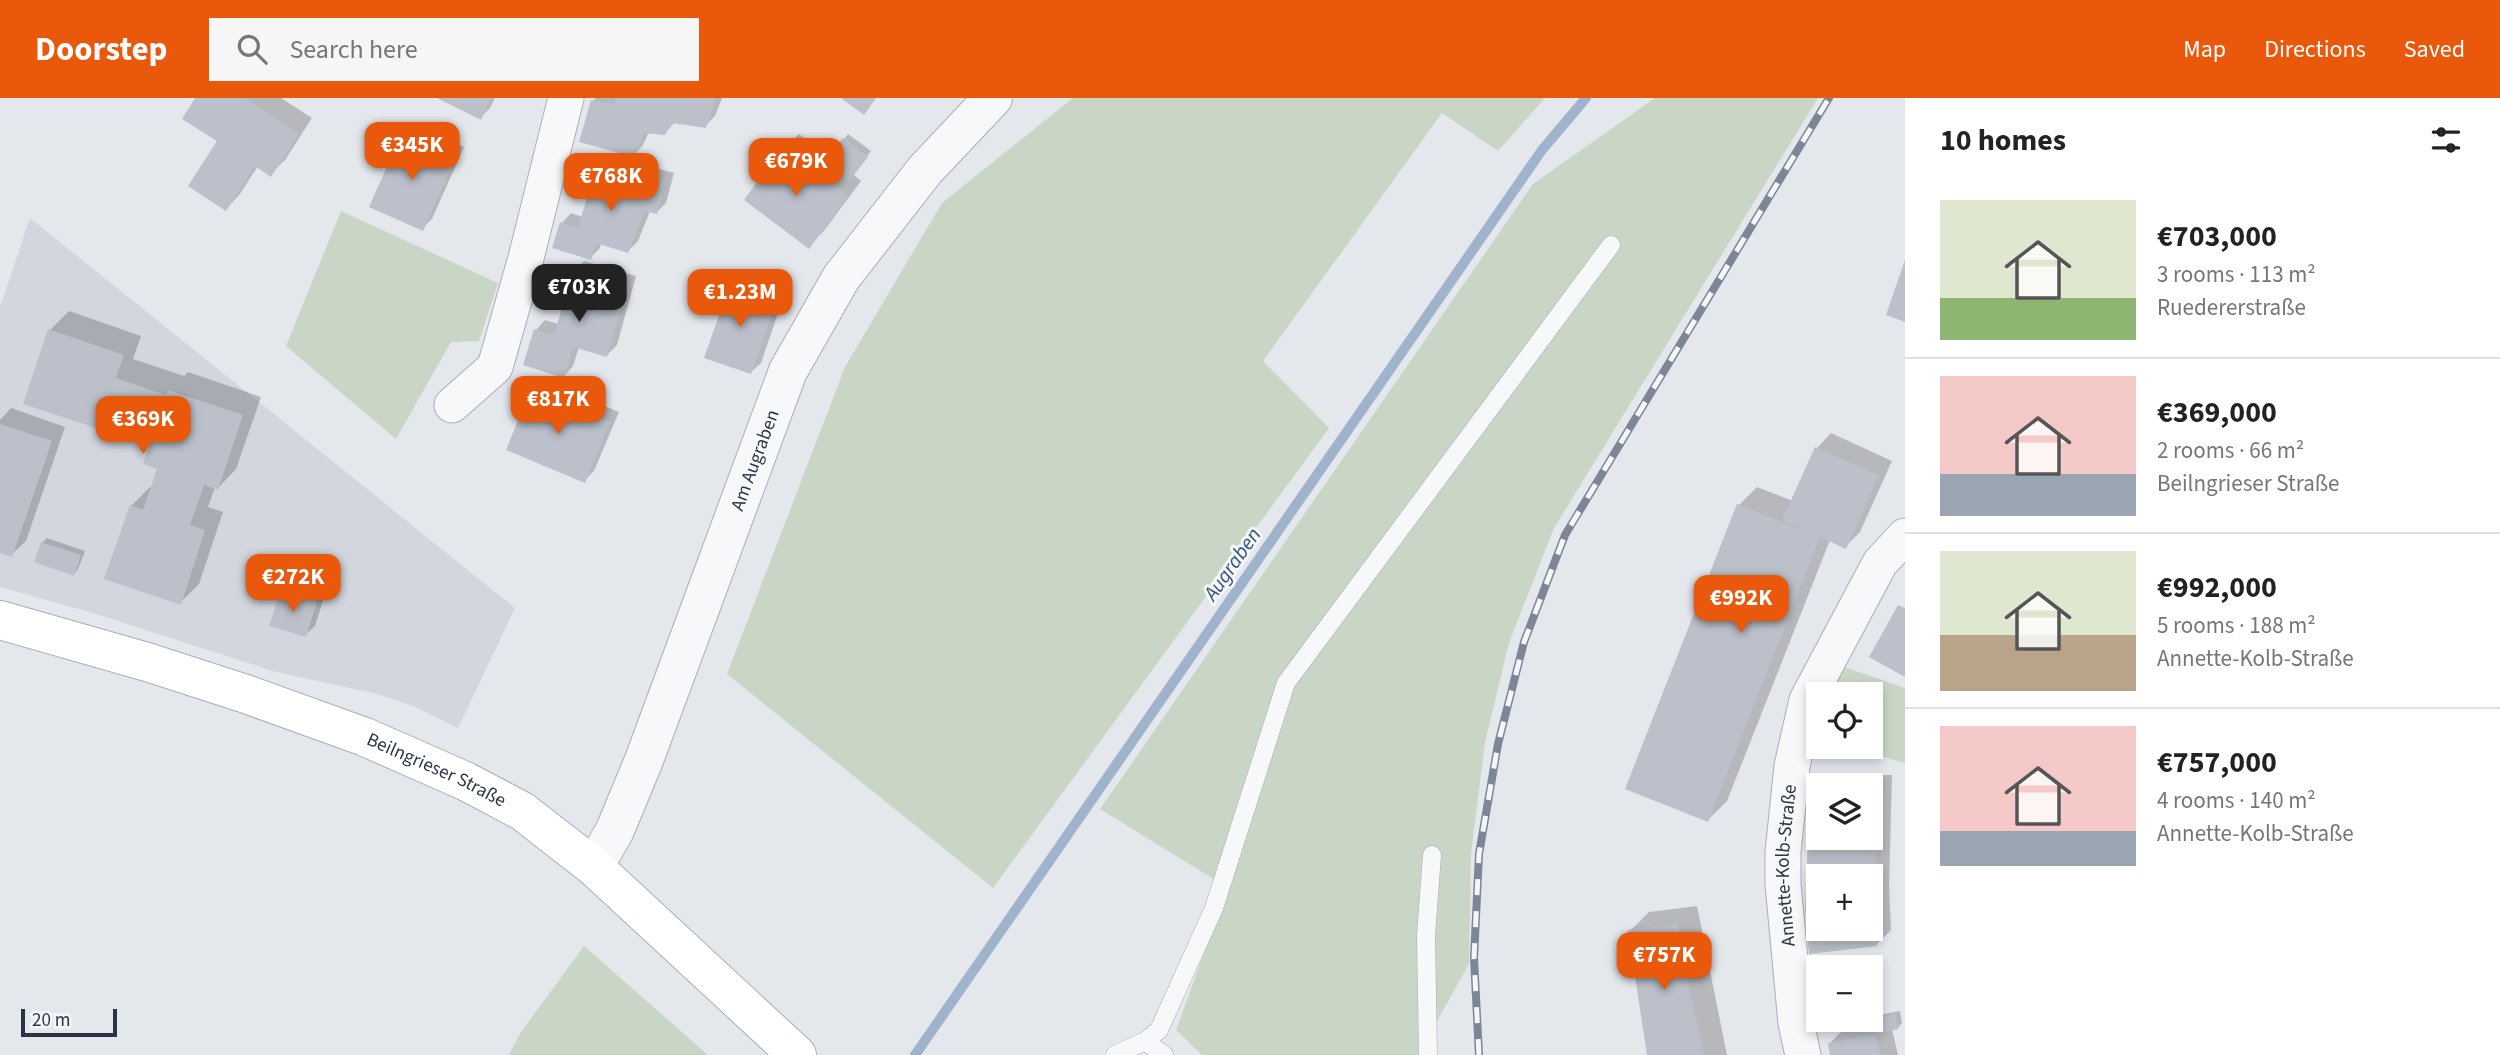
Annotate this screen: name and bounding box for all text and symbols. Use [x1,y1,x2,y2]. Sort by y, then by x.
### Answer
search box [209,18,699,81]
text: Doorstep [35,26,167,73]
icon: search [233,30,271,68]
text: Search here [289,31,418,68]
text: Map [2183,32,2226,67]
text: Directions [2264,32,2366,67]
text: Saved [2404,32,2465,67]
text: 10 homes [1940,119,2066,162]
icon: filters [2427,121,2465,159]
pin: €345K [363,122,461,182]
text: €345K [381,128,443,161]
pin: €679K [747,139,845,198]
text: €679K [765,144,827,177]
pin: €768K [562,153,660,213]
text: €768K [580,159,642,192]
text: €703,000 [2157,215,2277,258]
icon: home [1996,228,2080,312]
text: 3 rooms · 113 m² [2157,258,2316,291]
pin: €703K [530,264,628,324]
text: €703K [548,270,610,303]
pin: €1.23M [683,270,797,329]
text: €1.23M [703,275,777,308]
text: Ruedererstraße [2157,291,2306,324]
pin: €817K [509,376,607,436]
text: €817K [527,382,589,415]
text: €369,000 [2157,391,2277,434]
pin: €369K [94,396,192,456]
text: €369K [112,402,174,435]
icon: home [1996,404,2080,488]
street label: Am Augraben [724,406,786,515]
text: 2 rooms · 66 m² [2157,434,2304,467]
text: Beilngrieser Straße [2157,467,2340,500]
water label: Augraben [1195,521,1268,608]
pin: €272K [244,554,342,614]
text: €272K [262,560,324,593]
text: €992,000 [2157,566,2277,609]
pin: €992K [1692,575,1790,635]
icon: home [1996,579,2080,663]
text: €992K [1710,581,1772,614]
text: 5 rooms · 188 m² [2157,609,2316,642]
text: Annette-Kolb-Straße [2157,642,2354,675]
map controls [1806,682,1883,1032]
button: locate [1806,682,1883,759]
street label: Beilngrieser Straße [362,726,511,814]
text: €757,000 [2157,741,2277,784]
icon: home [1996,754,2080,838]
button: layers [1806,773,1883,850]
street label: Annette-Kolb-Straße [1770,783,1804,948]
text: 4 rooms · 140 m² [2157,784,2316,817]
text: Annette-Kolb-Straße [2157,817,2354,850]
button: + [1806,864,1883,941]
pin: €757K [1615,932,1713,992]
text: €757K [1633,938,1695,971]
button: − [1806,955,1883,1032]
scale bar [21,1006,117,1038]
text: 20 m [32,1007,70,1034]

